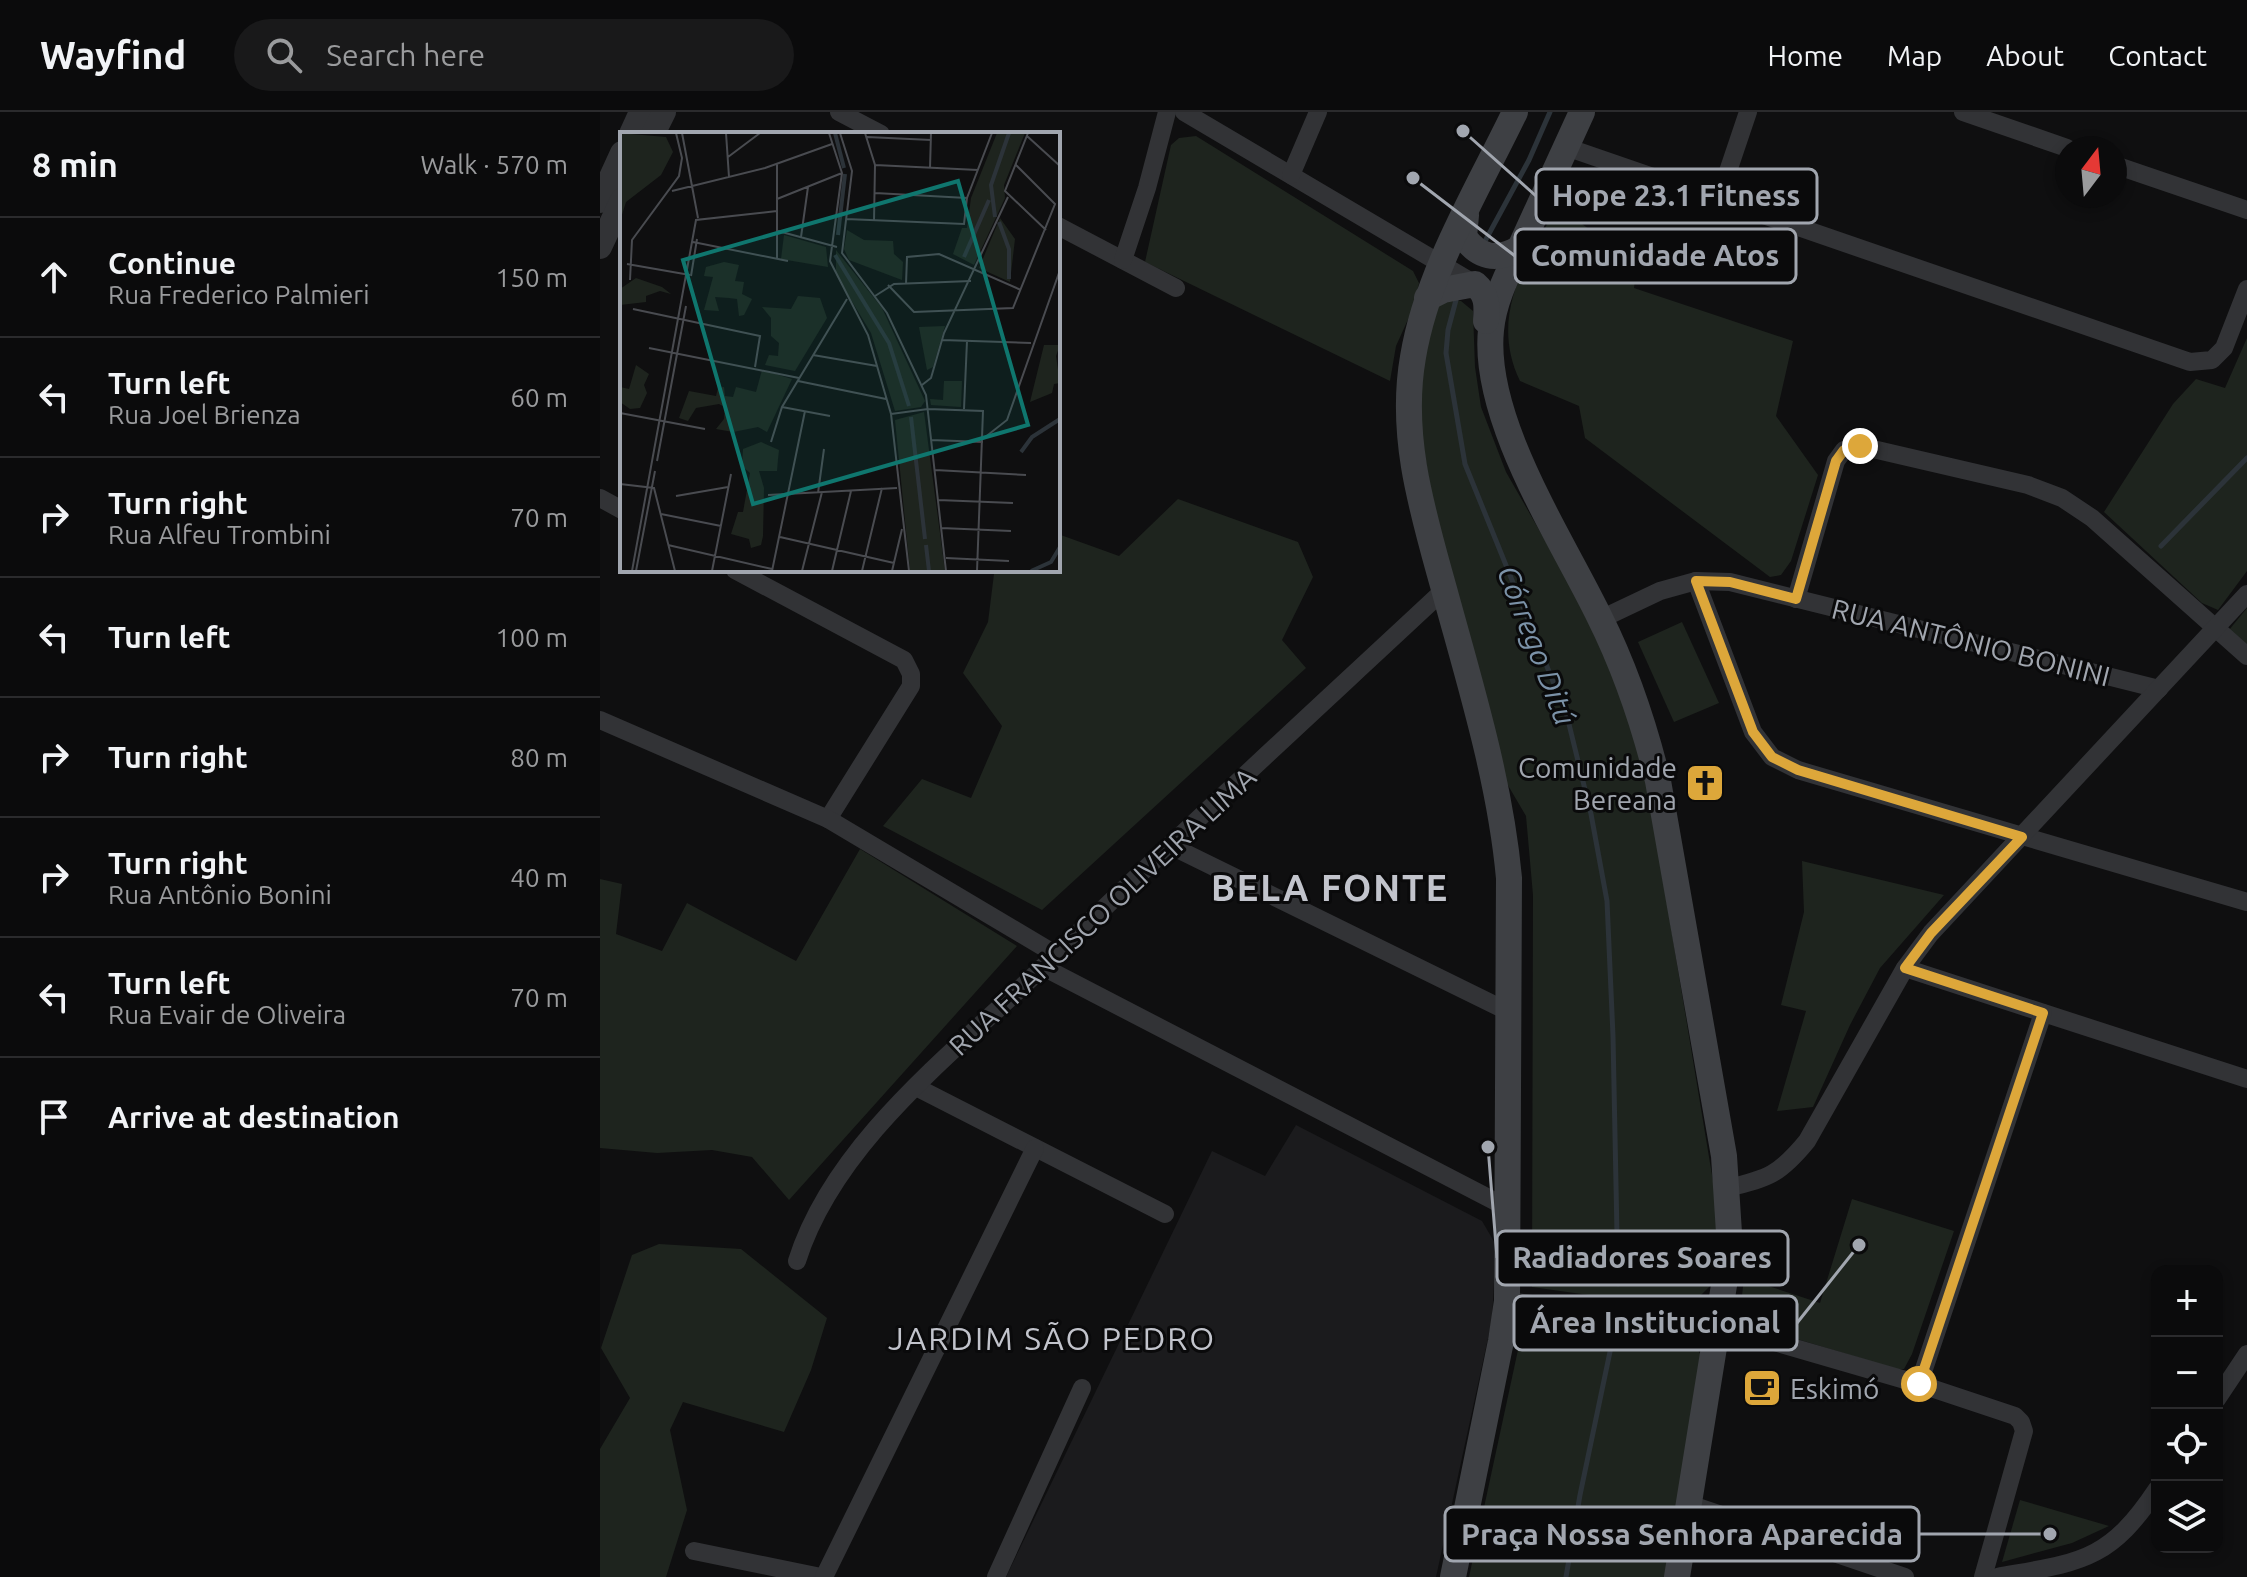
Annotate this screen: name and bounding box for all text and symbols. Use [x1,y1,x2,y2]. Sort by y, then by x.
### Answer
search box [234,19,794,91]
icon: search [262,33,306,77]
text: Wayfind [40,34,186,76]
text: Search here [326,38,485,72]
text: Home [1768,40,1843,71]
text: Map [1887,40,1942,71]
text: About [1986,40,2064,71]
text: Contact [2108,40,2207,71]
inset map [620,132,1060,572]
north arrow [2055,136,2127,208]
text: 8 min [32,145,118,183]
text: Walk · 570 m [420,150,568,179]
callout: Hope 23.1 Fitness [1536,169,1817,223]
text: Hope 23.1 Fitness [1552,178,1800,212]
callout: Comunidade Atos [1515,229,1796,283]
text: Comunidade Atos [1531,238,1779,272]
text: Continue [108,246,236,280]
icon: ahead [32,255,76,299]
text: 150 m [496,263,568,292]
text: Rua Frederico Palmieri [108,280,369,309]
text: Turn left [108,366,230,400]
icon: left [32,375,76,419]
text: 60 m [510,383,568,412]
text: Rua Joel Brienza [108,400,301,429]
route end [1842,428,1878,464]
text: Turn right [108,486,248,520]
icon: right [32,495,76,539]
text: 70 m [510,503,568,532]
text: Rua Alfeu Trombini [108,520,331,549]
water label: Córrego Ditú [1491,560,1583,730]
street label: RUA ANTÔNIO BONINI [1829,592,2113,692]
icon: left [32,615,76,659]
text: Turn left [108,620,230,654]
text: 100 m [496,623,568,652]
icon: right [32,735,76,779]
text: Turn right [108,740,248,774]
text: 80 m [510,743,568,772]
place label: Comunidade Bereana [1518,752,1677,815]
street label: RUA FRANCISCO OLIVEIRA LIMA [943,761,1261,1061]
church icon: Comunidade Bereana [1684,762,1726,804]
text: Turn right [108,846,248,880]
icon: right [32,855,76,899]
text: 40 m [510,863,568,892]
district label: BELA FONTE [1211,867,1449,908]
text: Rua Antônio Bonini [108,880,332,909]
text: Turn left [108,966,230,1000]
icon: left [32,975,76,1019]
text: 70 m [510,983,568,1012]
text: Rua Evair de Oliveira [108,1000,346,1029]
icon: arrive [32,1095,76,1139]
text: Arrive at destination [108,1100,400,1134]
callout: Radiadores Soares [1497,1231,1788,1285]
text: Radiadores Soares [1512,1240,1772,1274]
map controls [2151,1265,2223,1553]
button: + [2151,1265,2223,1337]
callout: Área Institucional [1514,1296,1797,1350]
text: Área Institucional [1530,1304,1780,1339]
district label: JARDIM SÃO PEDRO [888,1320,1216,1356]
button: − [2151,1337,2223,1409]
route start [1901,1366,1937,1402]
cafe icon: Eskimó [1741,1367,1783,1409]
place label: Eskimó [1790,1373,1879,1404]
button: locate [2151,1409,2223,1481]
button: layers [2151,1481,2223,1553]
callout: Praça Nossa Senhora Aparecida [1445,1507,1919,1561]
text: Praça Nossa Senhora Aparecida [1461,1517,1903,1551]

